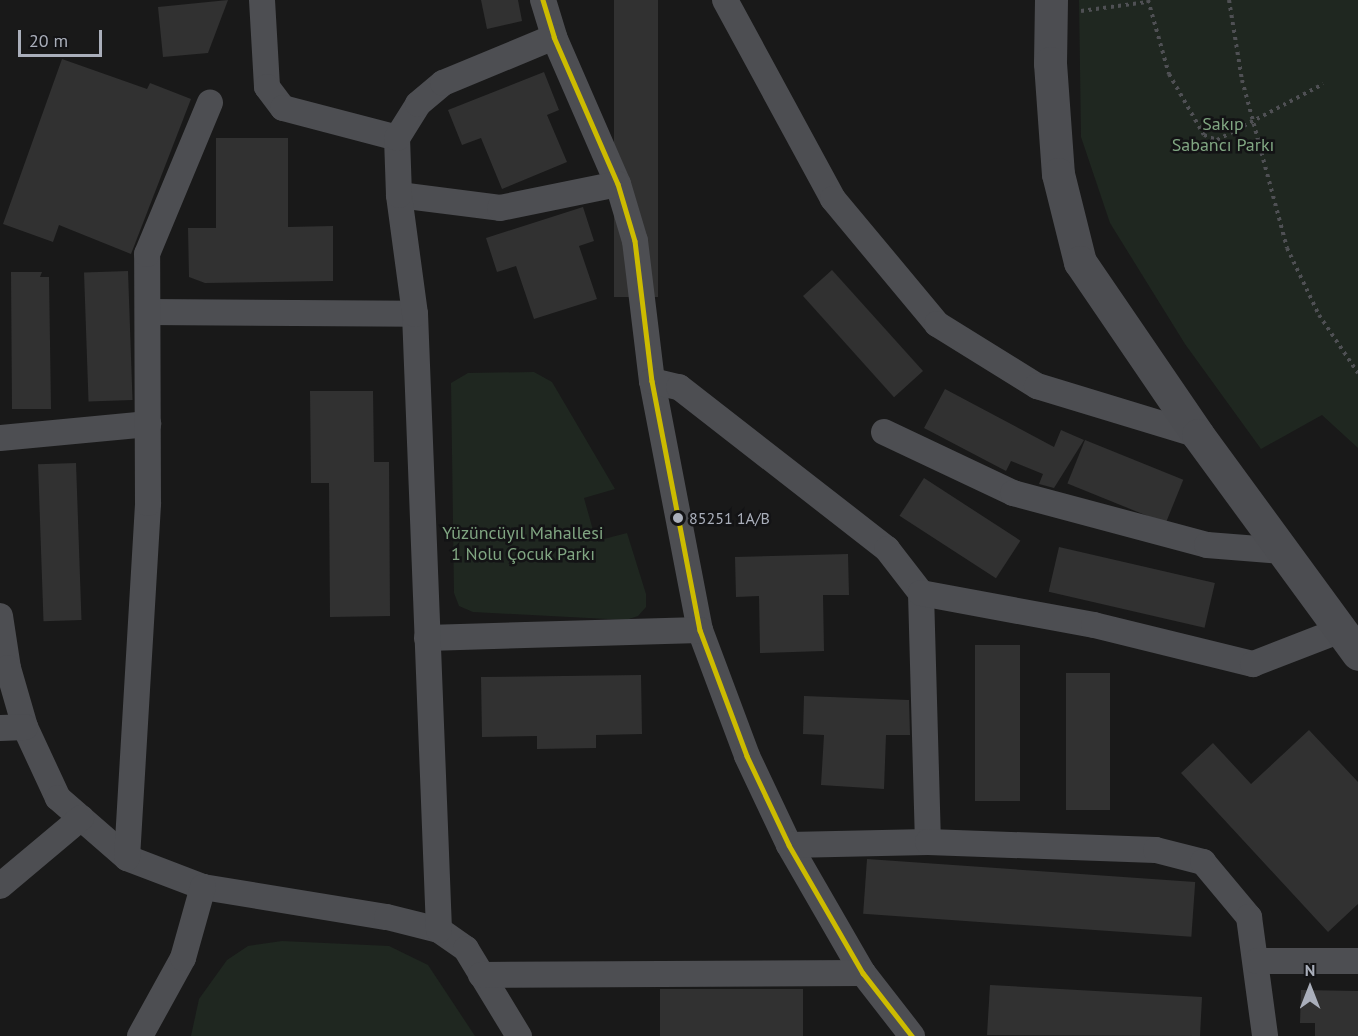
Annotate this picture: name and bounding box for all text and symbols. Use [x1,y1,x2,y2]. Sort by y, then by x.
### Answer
scale bar [21,18,105,56]
text: 20 m [29,29,68,52]
park label: Sakıp Sabancı Parkı [1172,114,1274,156]
place label: 85251 1A/B [689,508,770,528]
marker: 85251 1A/B [672,512,684,524]
park label: Yüzüncüyıl Mahallesi 1 Nolu Çocuk Parkı [442,523,604,566]
north arrow [1280,958,1340,1018]
text: N [1305,960,1315,980]

